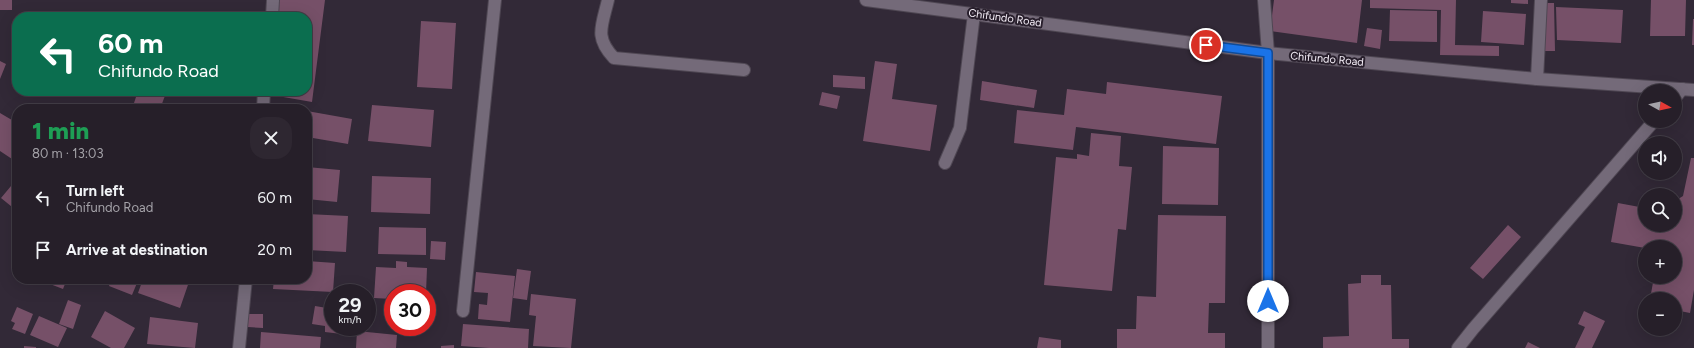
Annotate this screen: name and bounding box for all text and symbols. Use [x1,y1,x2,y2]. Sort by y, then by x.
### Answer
street label: Chifundo Road [968,6,1042,30]
text: 60 m [98,26,163,60]
icon: left [32,28,84,80]
pin [1189,28,1223,62]
icon: arrive [1195,34,1217,56]
street label: Chifundo Road [1290,49,1364,69]
text: Chifundo Road [98,60,219,82]
north arrow [1638,84,1682,128]
map controls [1638,84,1682,336]
text: 1 min [32,116,89,145]
button: close [250,117,292,159]
button: sound [1638,136,1682,180]
text: 80 m · 13:03 [32,146,103,161]
text: Turn left [66,182,124,200]
icon: left [32,187,54,209]
button: search [1638,188,1682,232]
text: 60 m [257,189,292,207]
text: Chifundo Road [66,200,153,215]
icon: arrive [32,239,54,261]
button: + [1638,240,1682,284]
text: Arrive at destination [66,241,207,259]
text: 20 m [258,241,292,259]
position arrow [1247,280,1289,322]
speed limit sign: 30 [384,284,436,336]
button: − [1638,292,1682,336]
text: 29 [338,293,362,317]
text: km/h [339,313,361,326]

